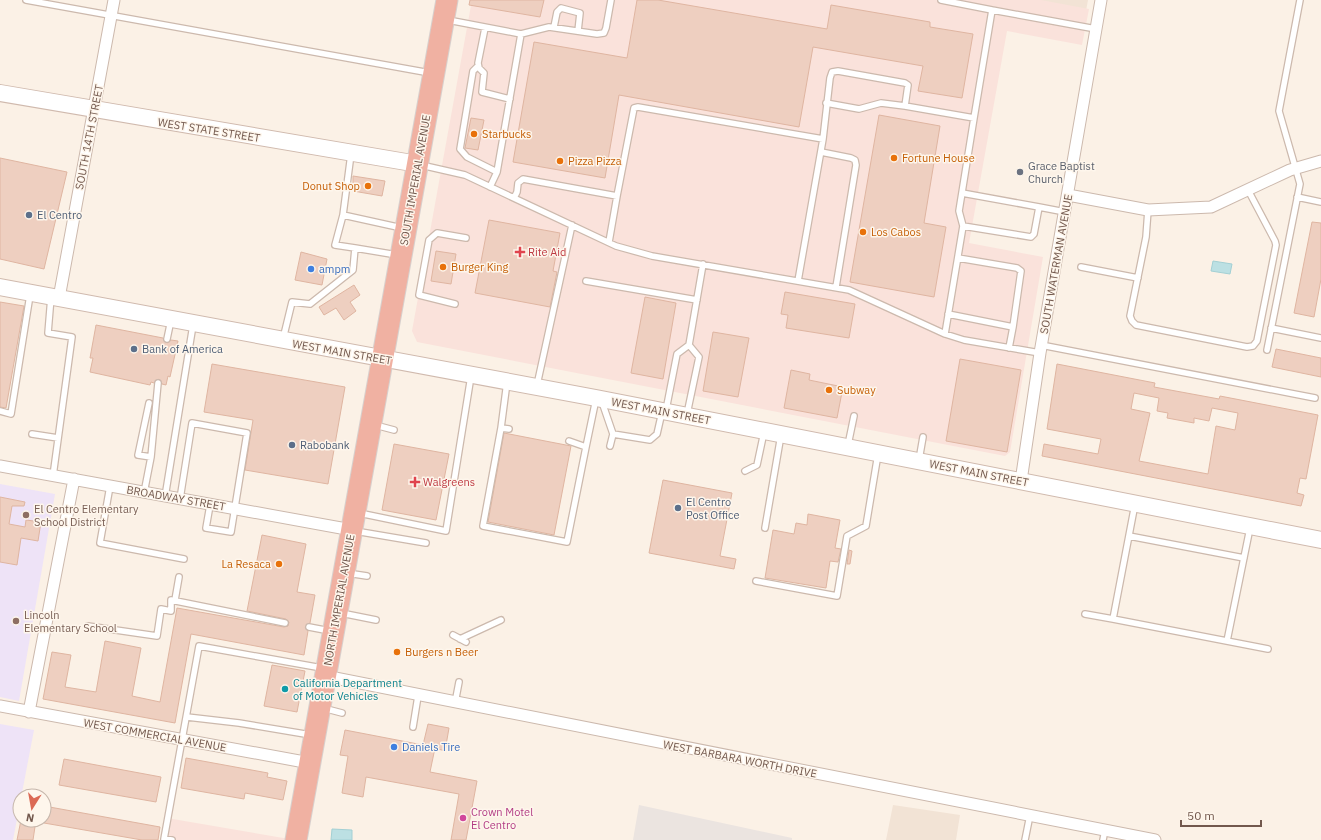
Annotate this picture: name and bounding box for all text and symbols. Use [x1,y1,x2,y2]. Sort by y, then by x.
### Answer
street label: SOUTH 14TH STREET [72,83,106,191]
street label: SOUTH IMPERIAL AVENUE [397,113,433,247]
street label: WEST STATE STREET [157,115,262,145]
place label: Starbucks [482,127,531,141]
marker: Starbucks [469,129,479,139]
place label: Fortune House [902,151,975,165]
marker: Fortune House [889,153,899,163]
place label: Pizza Pizza [568,154,622,168]
marker: Pizza Pizza [555,156,565,166]
place label: Grace Baptist Church [1028,159,1095,186]
marker: Grace Baptist Church [1015,167,1025,177]
place label: Donut Shop [302,179,360,193]
marker: Donut Shop [363,181,373,191]
street label: SOUTH WATERMAN AVENUE [1037,193,1075,335]
place label: El Centro [37,208,82,222]
marker: El Centro [24,210,34,220]
place label: Los Cabos [871,225,921,239]
marker: Los Cabos [858,227,868,237]
place label: Rite Aid [528,245,566,259]
marker: Rite Aid [515,247,525,257]
place label: Burger King [451,260,509,274]
place label: ampm [319,262,350,276]
marker: Burger King [438,262,448,272]
marker: ampm [306,264,316,274]
street label: WEST MAIN STREET [291,336,394,368]
place label: Bank of America [142,342,223,356]
marker: Bank of America [129,344,139,354]
place label: Subway [837,383,876,397]
marker: Subway [824,385,834,395]
street label: WEST MAIN STREET [610,395,713,428]
place label: Rabobank [300,438,350,452]
marker: Rabobank [287,440,297,450]
street label: WEST MAIN STREET [928,457,1031,490]
place label: Walgreens [423,475,475,489]
marker: Walgreens [410,477,420,487]
street label: BROADWAY STREET [125,482,227,514]
place label: El Centro Post Office [686,495,739,522]
place label: El Centro Elementary School District [34,502,139,529]
marker: El Centro Post Office [673,503,683,513]
marker: El Centro Elementary School District [21,510,31,520]
street label: NORTH IMPERIAL AVENUE [321,533,357,667]
place label: La Resaca [221,557,271,571]
marker: La Resaca [274,559,284,569]
place label: Lincoln Elementary School [24,608,117,635]
marker: Lincoln Elementary School [11,616,21,626]
place label: Burgers n Beer [405,645,478,659]
marker: Burgers n Beer [392,647,402,657]
place label: California Department of Motor Vehicles [293,676,402,703]
marker: California Department of Motor Vehicles [280,684,290,694]
street label: WEST COMMERCIAL AVENUE [82,716,228,754]
street label: WEST BARBARA WORTH DRIVE [662,737,818,781]
place label: Daniels Tire [402,740,460,754]
marker: Daniels Tire [389,742,399,752]
north arrow [12,788,52,828]
scale bar [1181,802,1261,828]
place label: Crown Motel El Centro [471,805,533,832]
text: 50 m [1187,808,1215,823]
text: N [25,810,35,825]
marker: Crown Motel El Centro [458,813,468,823]

